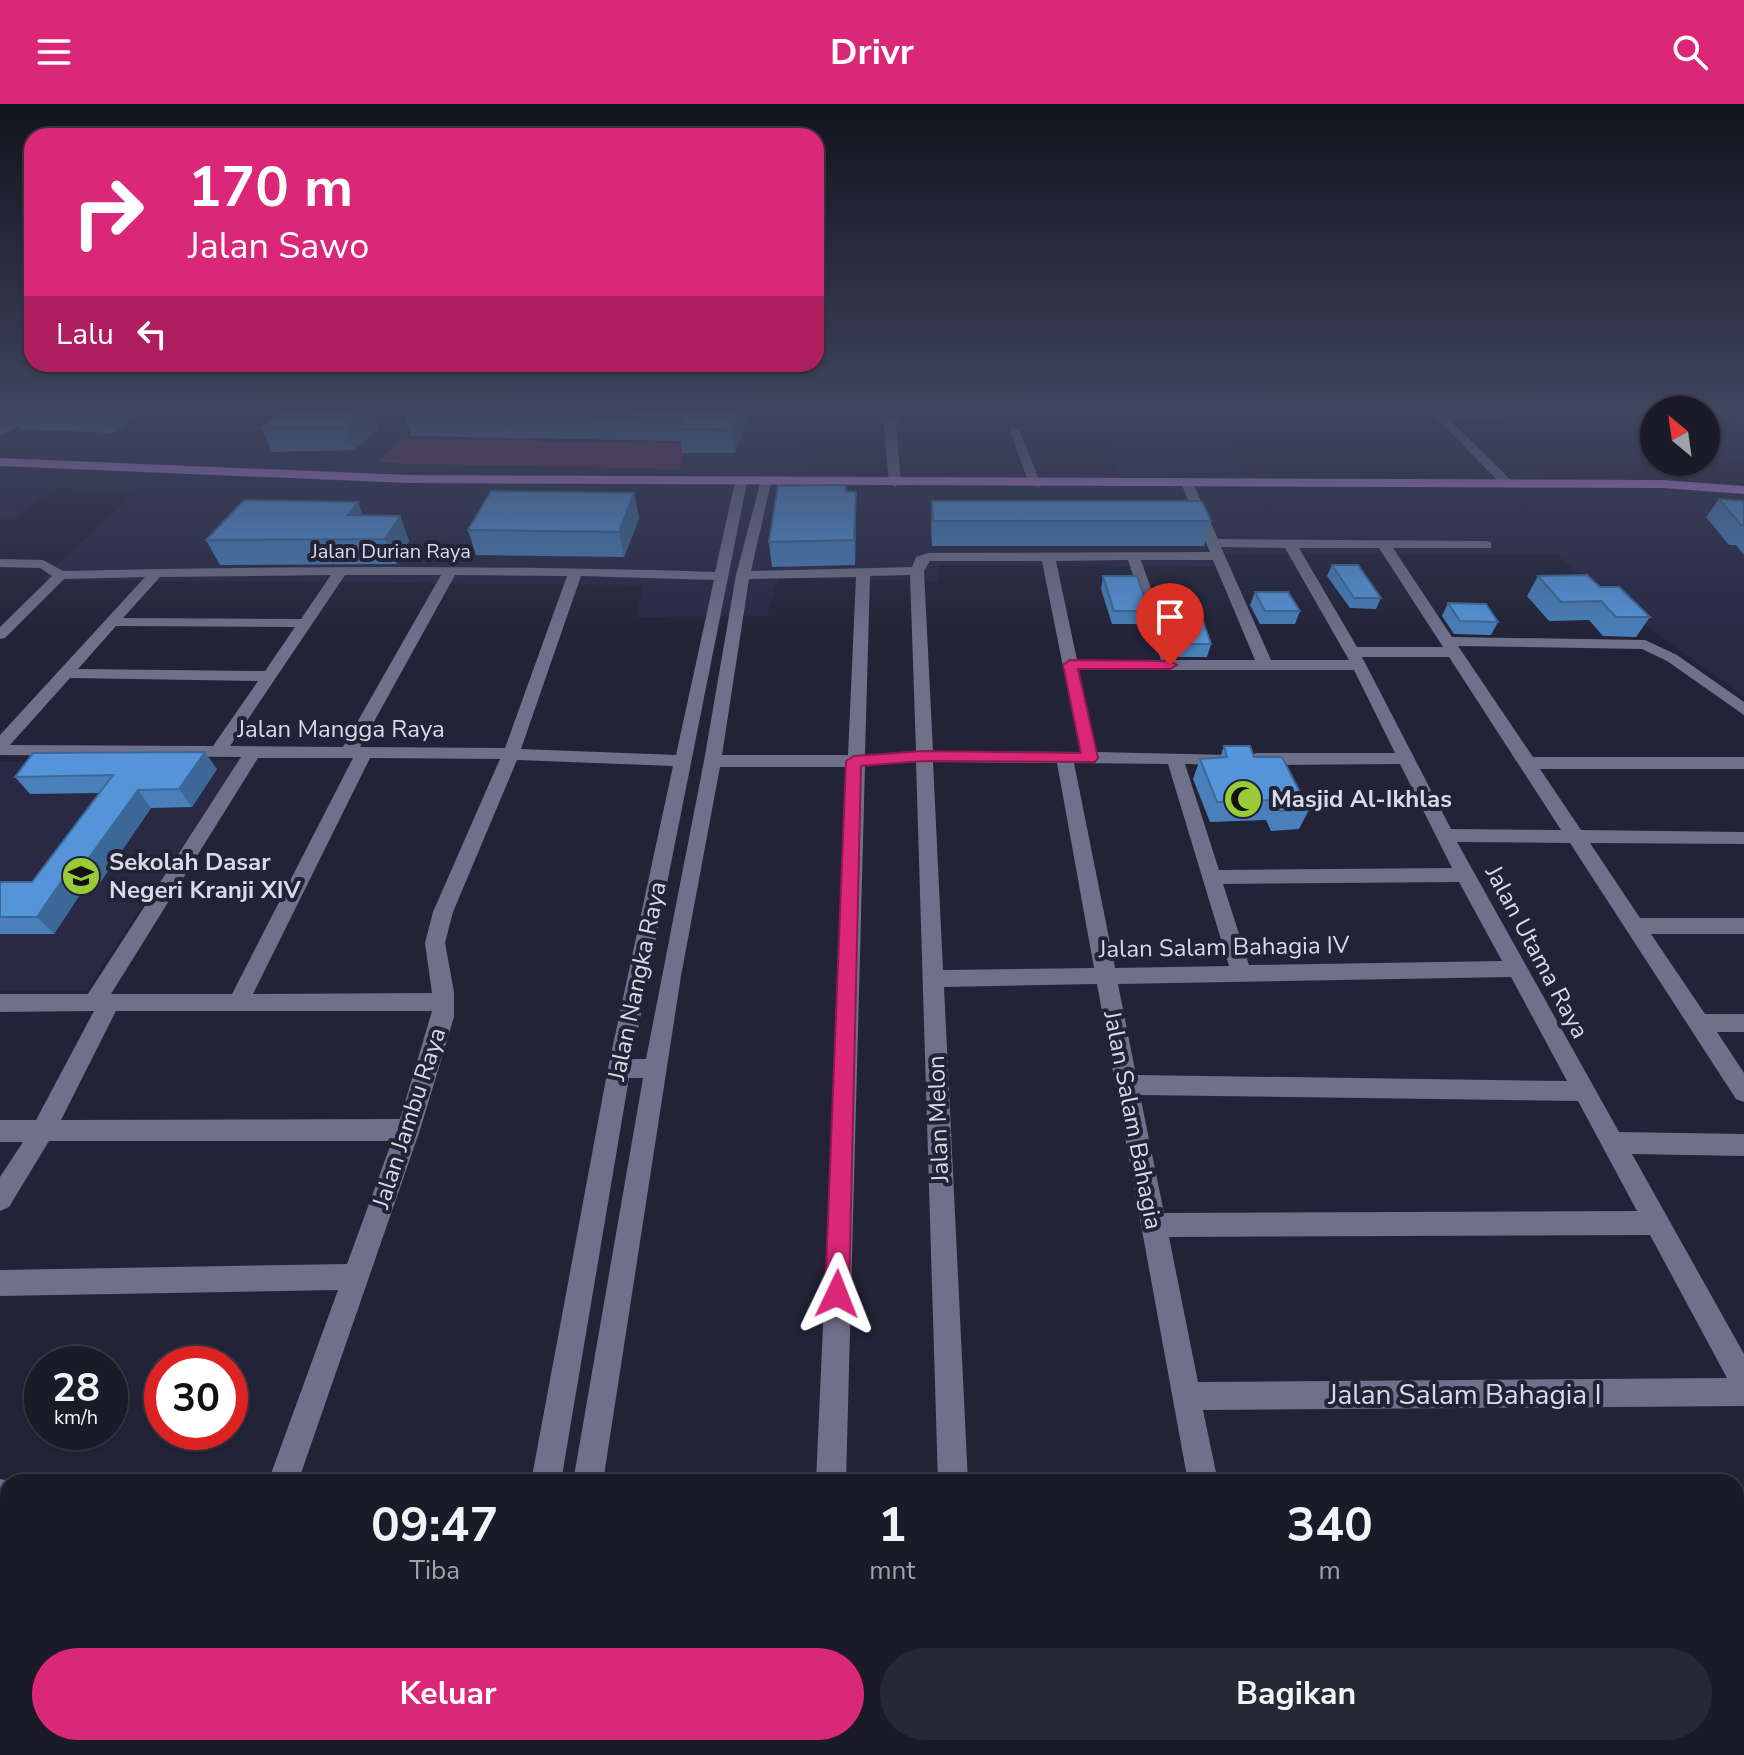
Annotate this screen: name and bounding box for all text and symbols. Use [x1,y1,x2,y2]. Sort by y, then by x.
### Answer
text: Drivr [830,28,914,77]
icon: menu [32,30,76,74]
icon: search [1668,30,1712,74]
text: 170 m [188,149,353,226]
icon: right [56,160,160,264]
text: Jalan Sawo [188,222,369,271]
icon: left [130,312,174,356]
text: Lalu [56,314,114,355]
north arrow [1640,396,1720,476]
map controls [1640,396,1720,476]
street label: Jalan Durian Raya [310,538,471,565]
pin [1136,583,1204,665]
icon: arrive [1148,595,1192,639]
street label: Jalan Mangga Raya [236,713,445,745]
mosque icon: Masjid Al-Ikhlas [1222,778,1264,820]
place label: Masjid Al-Ikhlas [1271,783,1452,815]
place label: Sekolah Dasar Negeri Kranji XIV [109,846,302,906]
school or university icon: Sekolah Dasar Negeri Kranji XIV [60,855,102,897]
street label: Jalan Utama Raya [1477,859,1596,1044]
street label: Jalan Nangka Raya [600,879,674,1084]
street label: Jalan Salam Bahagia IV [1097,929,1350,965]
street label: Jalan Salam Bahagia [1096,1007,1170,1232]
street label: Jalan Jambu Raya [364,1024,453,1213]
street label: Jalan Melon [920,1055,956,1184]
position arrow [795,1252,879,1336]
speed limit sign: 30 [144,1346,248,1450]
text: 28 [52,1361,100,1415]
street label: Jalan Salam Bahagia I [1327,1376,1602,1414]
text: km/h [54,1404,98,1431]
text: 09:47 [371,1492,498,1558]
text: 1 [878,1492,907,1558]
text: 340 [1286,1492,1373,1558]
text: Tiba [409,1553,460,1588]
text: mnt [869,1553,915,1588]
text: m [1319,1553,1341,1588]
button: Keluar [32,1648,864,1740]
button: Bagikan [880,1648,1712,1740]

